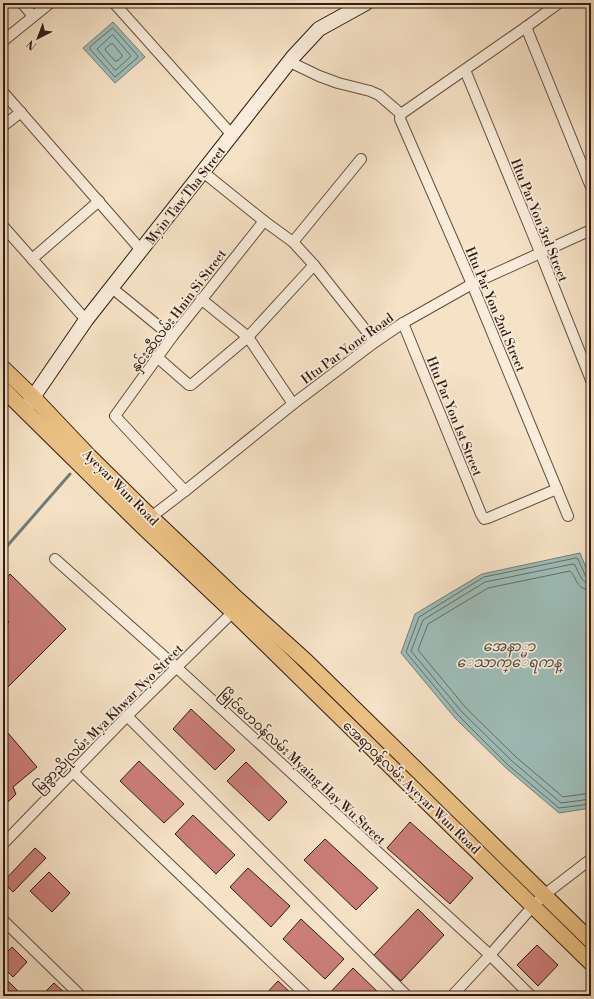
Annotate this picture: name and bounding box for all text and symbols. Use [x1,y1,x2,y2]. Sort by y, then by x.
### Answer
north arrow [18,18,58,58]
text: N [24,36,40,53]
street label: Myin Taw Tha Street [142,143,229,248]
street label: Htu Par Yon 3rd Street [507,156,571,285]
street label: နှင်းဆီလမ်း Hnin Si Street [127,245,232,376]
street label: Htu Par Yon 2nd Street [462,245,529,375]
street label: Htu Par Yone Road [298,310,397,388]
street label: Htu Par Yon 1st Street [423,354,486,479]
street label: Ayeyar Wun Road [78,446,162,530]
water label: အေနာ္မာ ေသာက္ေရကန္ [456,638,564,674]
street label: မြခွာညိုလမ်း Mya Khwar Nyo Street [30,640,188,798]
street label: မြိုင်ဟေဝန်လမ်း Myaing Hay Wu Street [215,685,390,850]
street label: အေရာဝန်လမ်း Ayeyar Wun Road [338,717,484,860]

